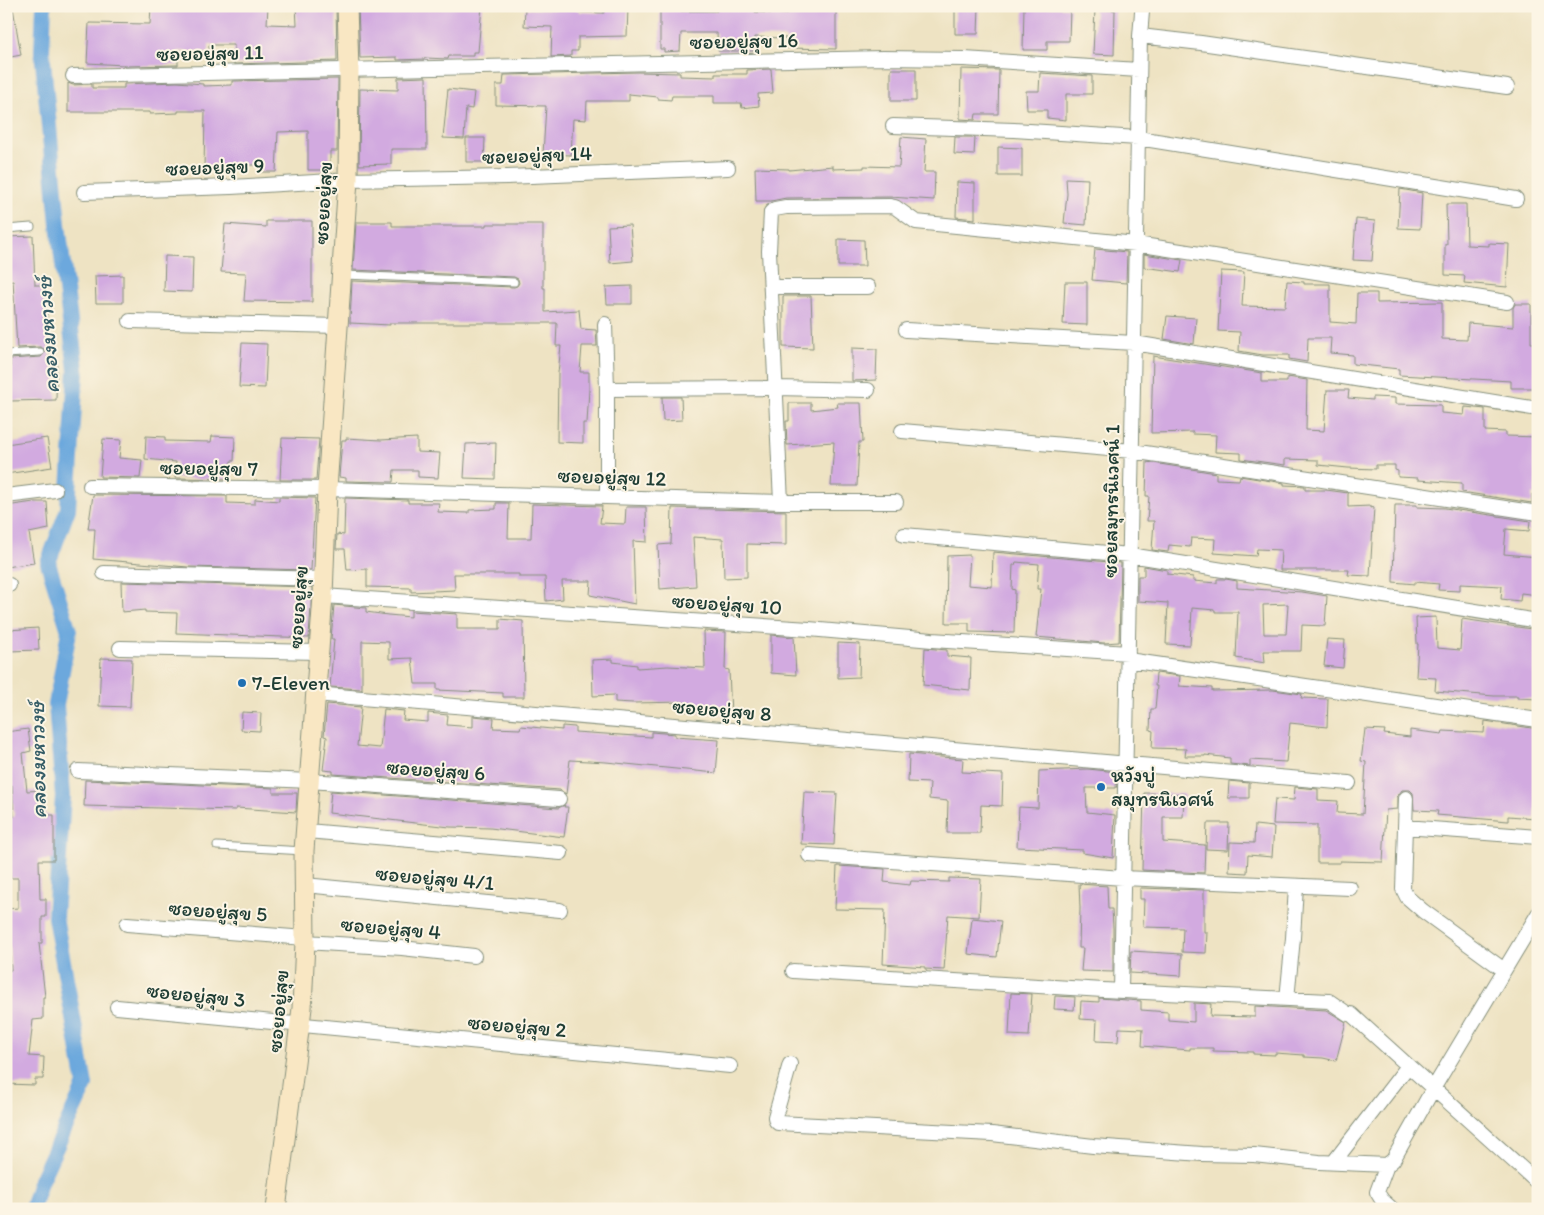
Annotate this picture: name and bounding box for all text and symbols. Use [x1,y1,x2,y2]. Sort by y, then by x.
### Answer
street label: ซอยอยู่สุข 16 [689,27,799,56]
street label: ซอยอยู่สุข 11 [156,39,264,68]
street label: ซอยอยู่สุข 14 [481,140,593,171]
street label: ซอยอยู่สุข 9 [165,152,265,183]
street label: ซอยอยู่สุข [308,161,339,245]
water label: คลองมหาวงษ์ [30,273,65,394]
street label: ซอยสมุทรนิเวศน์ 1 [1097,424,1125,578]
street label: ซอยอยู่สุข 7 [160,454,258,483]
street label: ซอยอยู่สุข 12 [557,462,667,493]
street label: ซอยอยู่สุข [282,565,315,649]
street label: ซอยอยู่สุข 10 [671,587,783,622]
place label: 7-Eleven [252,670,330,695]
marker: 7-Eleven [236,677,248,689]
street label: ซอยอยู่สุข 8 [671,693,773,728]
water label: คลองมหาวงษ์ [23,698,52,819]
street label: ซอยอยู่สุข 6 [386,754,486,787]
place label: หวังบู่ สมุทรนิเวศน์ [1111,762,1214,812]
marker: หวังบู่ สมุทรนิเวศน์ [1095,781,1107,793]
street label: ซอยอยู่สุข 4/1 [374,860,496,897]
street label: ซอยอยู่สุข 5 [168,895,268,928]
street label: ซอยอยู่สุข 4 [340,911,443,946]
street label: ซอยอยู่สุข [261,968,296,1054]
street label: ซอยอยู่สุข 3 [145,977,247,1014]
street label: ซอยอยู่สุข 2 [467,1009,567,1044]

